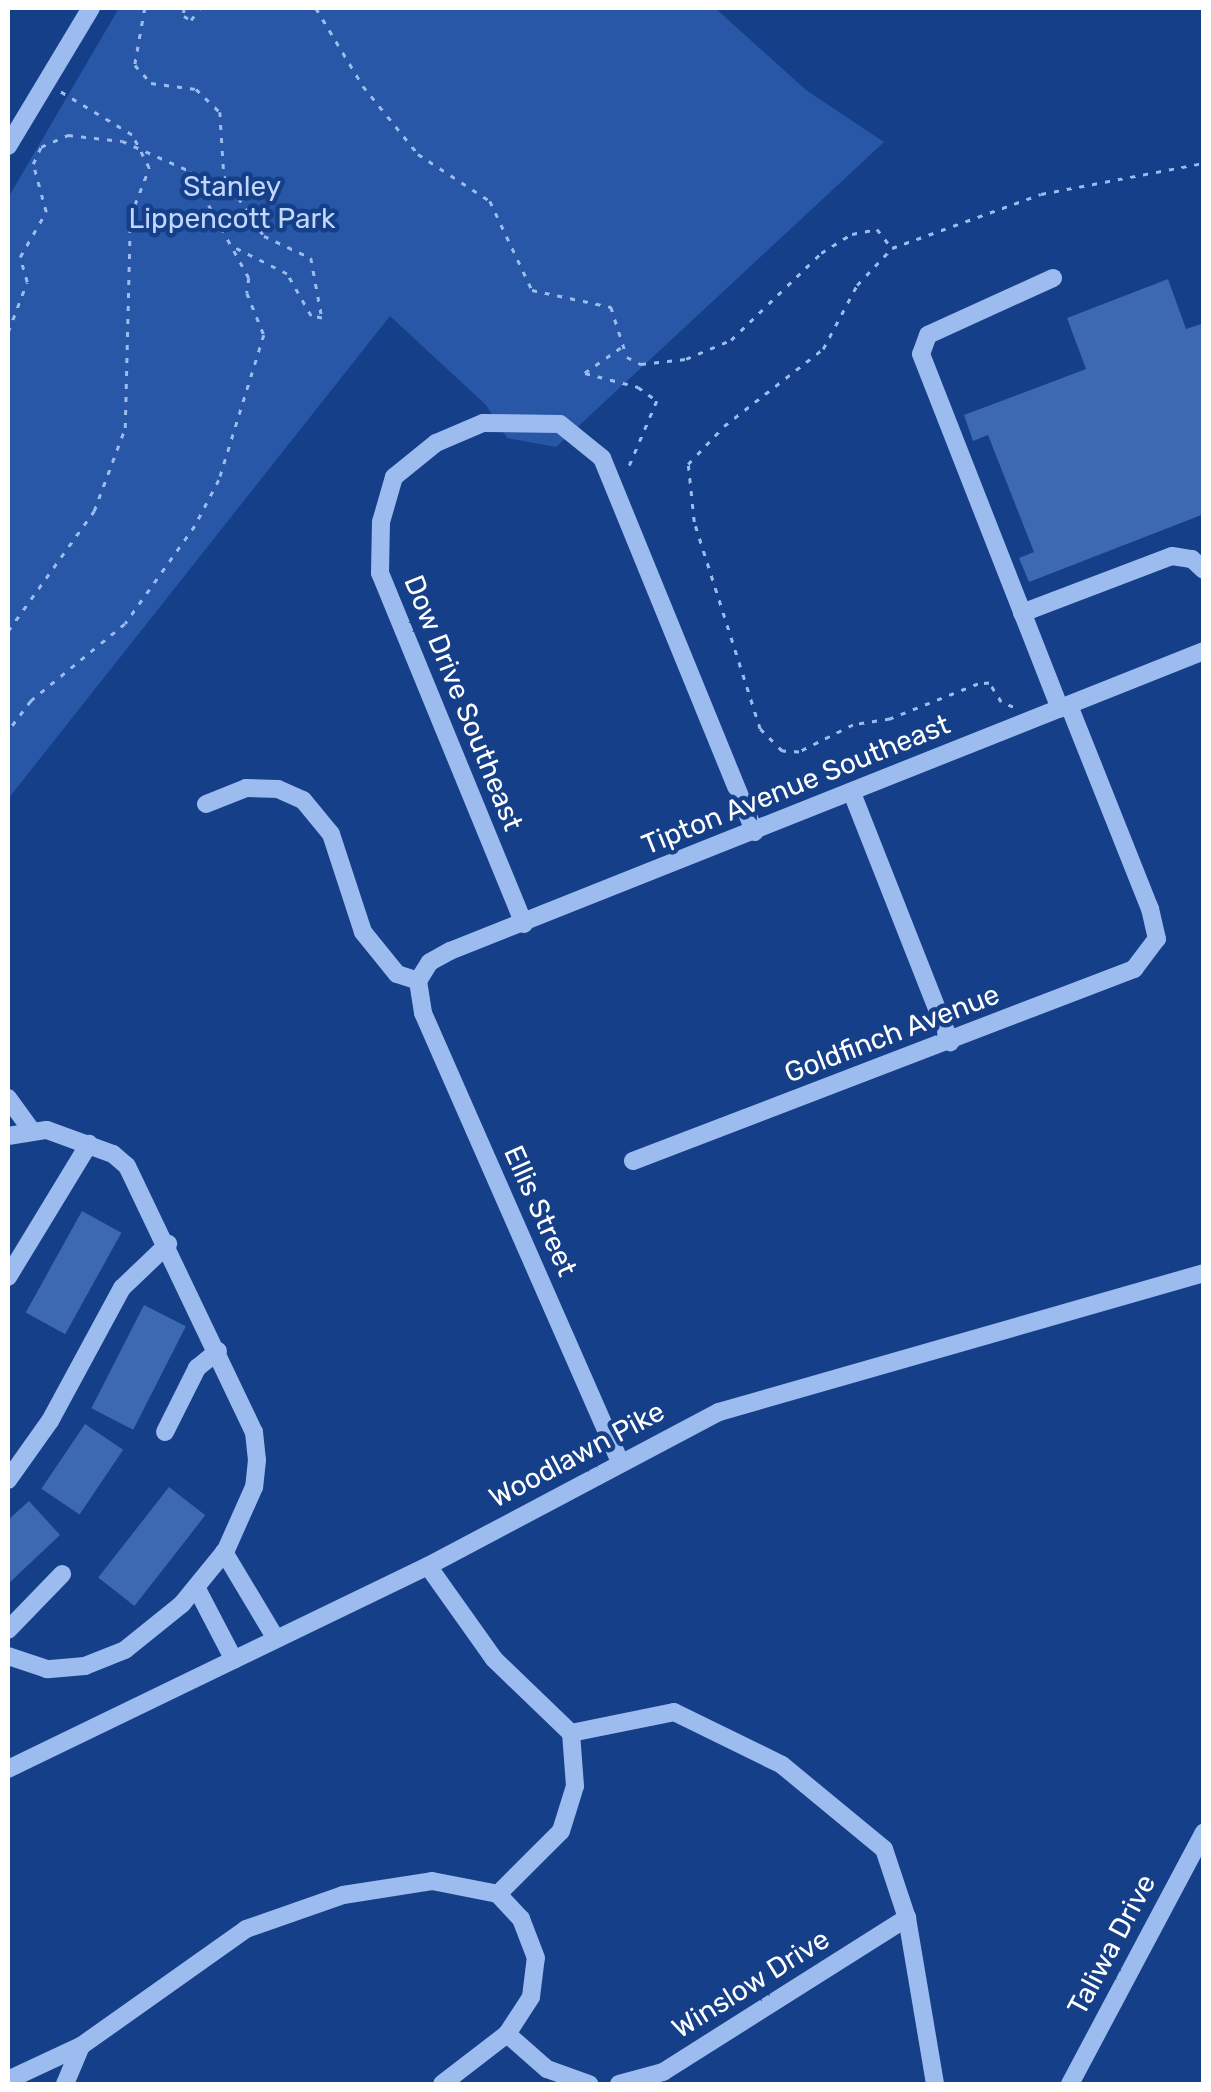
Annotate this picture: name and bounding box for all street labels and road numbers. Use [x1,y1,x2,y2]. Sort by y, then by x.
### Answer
street label: Dow Drive Southeast [396,570,530,836]
street label: Tipton Avenue Southeast [637,708,955,862]
street label: Goldfinch Avenue [779,977,1005,1091]
street label: Ellis Street [496,1140,584,1282]
street label: Woodlawn Pike [484,1395,670,1515]
street label: Taliwa Drive [1061,1869,1163,2021]
street label: Winslow Drive [666,1922,836,2046]

